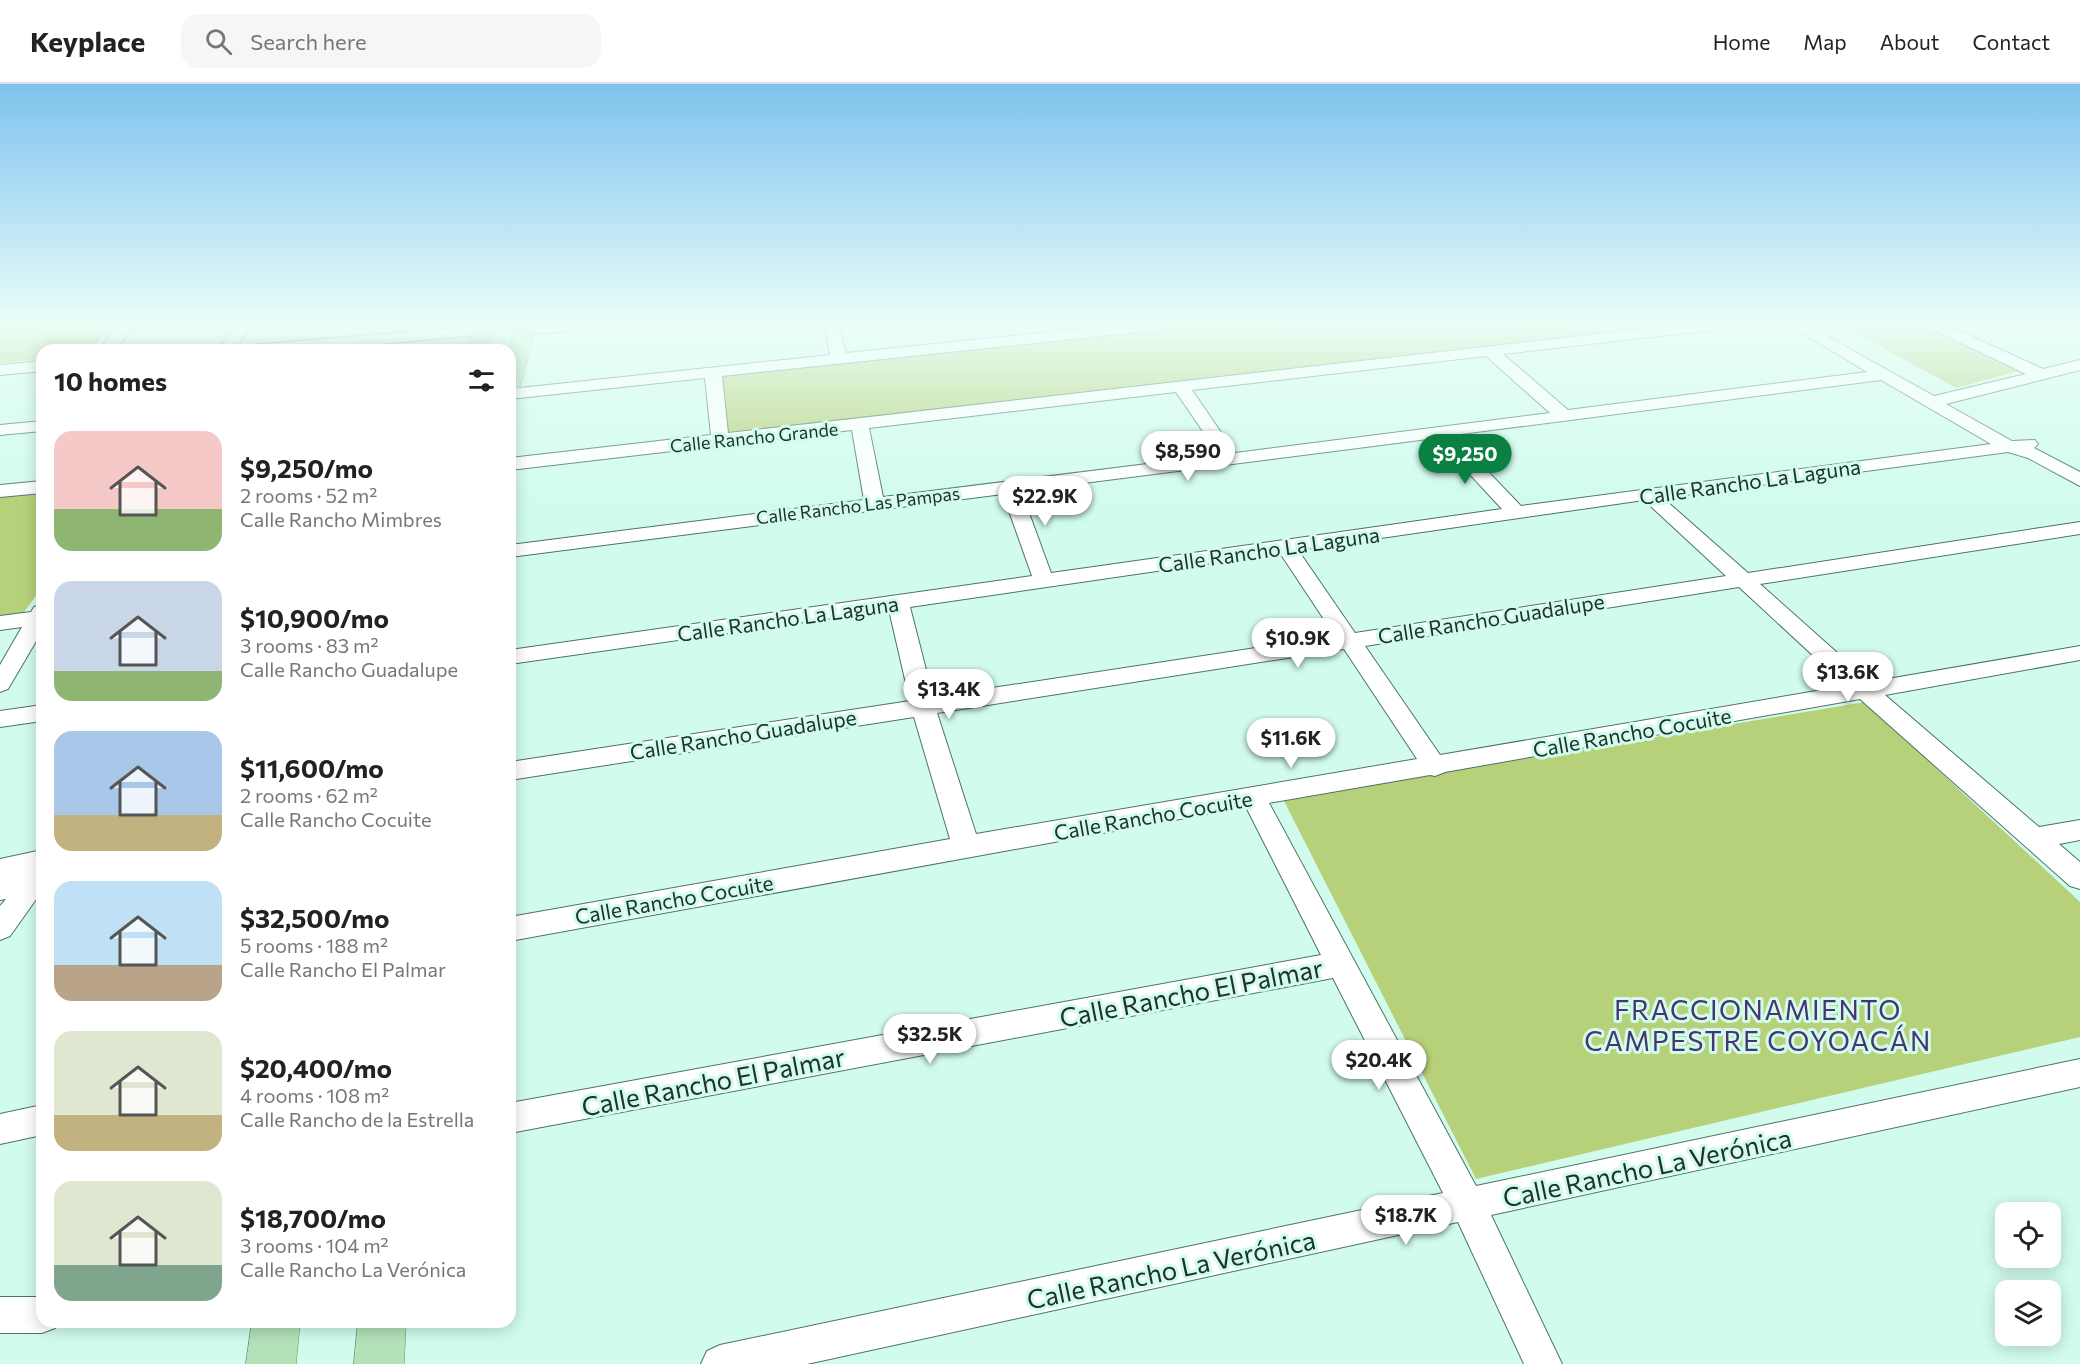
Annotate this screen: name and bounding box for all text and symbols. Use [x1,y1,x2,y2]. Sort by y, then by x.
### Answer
search box [181,14,601,68]
text: Keyplace [30,24,145,58]
icon: search [202,25,235,58]
text: Search here [250,28,367,55]
text: Home [1713,29,1770,54]
text: Map [1803,29,1847,54]
text: About [1880,29,1939,54]
text: Contact [1972,29,2050,54]
icon: filters [465,364,498,397]
text: 10 homes [54,365,167,396]
street label: Calle Rancho Grande [669,417,839,457]
pin: $8,590 [1139,431,1237,482]
pin: $9,250 [1416,434,1514,485]
text: $8,590 [1155,438,1221,462]
text: $9,250 [1433,441,1497,465]
text: $9,250/mo [240,452,373,483]
street label: Calle Rancho La Laguna [1638,453,1862,509]
icon: home [102,455,174,527]
pin: $22.9K [996,476,1094,527]
street label: Calle Rancho Las Pampas [755,482,961,528]
text: 2 rooms · 52 m² [240,483,377,507]
text: $22.9K [1012,483,1078,507]
text: Calle Rancho Mimbres [240,507,442,531]
street label: Calle Rancho La Laguna [1157,521,1381,577]
street label: Calle Rancho Guadalupe [1376,588,1606,648]
street label: Calle Rancho La Laguna [676,590,900,646]
text: $10,900/mo [240,602,389,633]
icon: home [102,605,174,677]
pin: $10.9K [1249,618,1347,669]
text: $10.9K [1266,625,1330,649]
text: 3 rooms · 83 m² [240,633,379,657]
pin: $13.6K [1799,652,1897,703]
text: Calle Rancho Guadalupe [240,657,458,681]
text: $13.6K [1816,659,1880,683]
pin: $13.4K [900,669,998,720]
text: $13.4K [917,676,981,700]
street label: Calle Rancho Cocuite [1531,702,1733,762]
street label: Calle Rancho Guadalupe [628,704,858,764]
pin: $11.6K [1242,718,1340,769]
text: $11.6K [1261,725,1321,749]
text: $11,600/mo [240,752,384,783]
icon: home [102,755,174,827]
text: 2 rooms · 62 m² [240,783,378,807]
street label: Calle Rancho Cocuite [1052,785,1254,845]
text: Calle Rancho Cocuite [240,807,432,831]
street label: Calle Rancho Cocuite [573,869,775,929]
text: $32,500/mo [240,902,390,933]
icon: home [102,905,174,977]
text: 5 rooms · 188 m² [240,933,388,957]
street label: Calle Rancho El Palmar [1057,951,1325,1033]
text: Calle Rancho El Palmar [240,957,446,981]
district label: FRACCIONAMIENTO CAMPESTRE COYOACÁN [1584,993,1932,1057]
pin: $32.5K [881,1014,979,1065]
text: $32.5K [897,1021,963,1045]
street label: Calle Rancho El Palmar [579,1040,847,1122]
pin: $20.4K [1330,1040,1428,1091]
text: $20.4K [1345,1047,1413,1071]
text: $20,400/mo [240,1052,392,1083]
icon: home [102,1055,174,1127]
text: 4 rooms · 108 m² [240,1083,389,1107]
text: Calle Rancho de la Estrella [240,1107,474,1131]
street label: Calle Rancho La Verónica [1500,1121,1794,1213]
pin: $18.7K [1357,1195,1455,1246]
text: $18,700/mo [240,1202,386,1233]
text: $18.7K [1375,1202,1437,1226]
map controls [1995,1202,2061,1346]
button: locate [1995,1202,2061,1268]
icon: home [102,1205,174,1277]
street label: Calle Rancho La Verónica [1024,1223,1318,1315]
text: 3 rooms · 104 m² [240,1233,389,1257]
text: Calle Rancho La Verónica [240,1257,466,1281]
button: layers [1995,1280,2061,1346]

